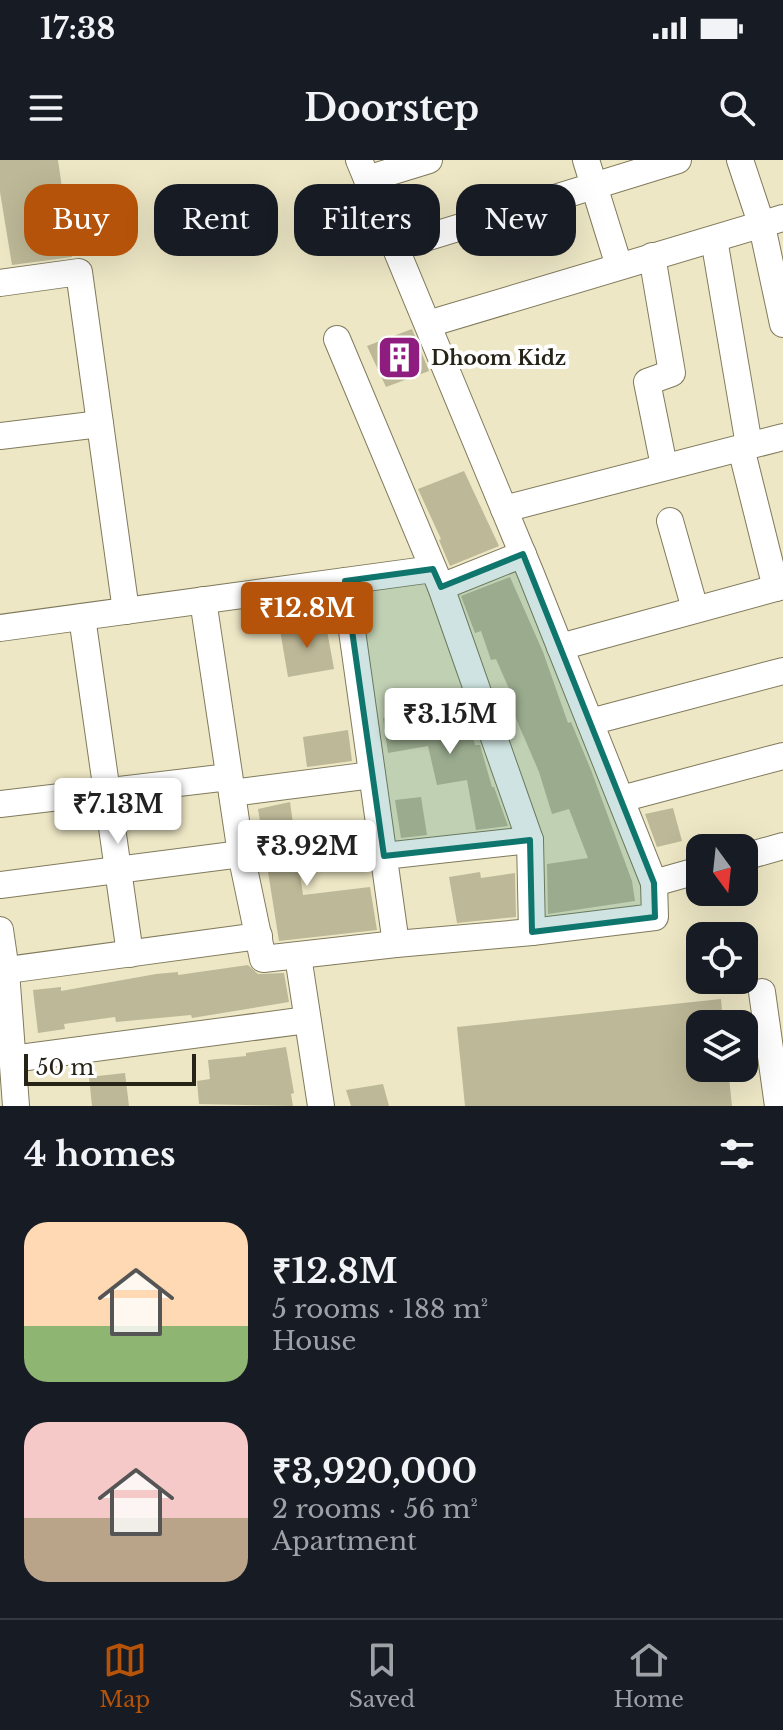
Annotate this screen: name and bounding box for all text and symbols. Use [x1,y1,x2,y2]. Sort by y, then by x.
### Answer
text: 17:38 [40,10,115,47]
icon: menu [24,86,68,130]
text: Doorstep [304,86,479,131]
icon: search [715,86,759,130]
chip: Buy [24,184,138,256]
chip: Rent [154,184,278,256]
chip: Filters [294,184,440,256]
chip: New [456,184,576,256]
building icon: Dhoom Kidz [376,334,424,382]
place label: Dhoom Kidz [431,346,566,370]
pin: ₹12.8M [242,582,372,650]
text: ₹12.8M [259,592,355,624]
pin: ₹3.15M [385,688,515,756]
text: ₹3.15M [403,698,497,730]
pin: ₹7.13M [53,778,183,846]
text: ₹7.13M [72,788,164,820]
pin: ₹3.92M [242,820,372,888]
text: ₹3.92M [256,830,358,862]
north arrow [686,834,758,906]
map controls [686,834,758,1082]
button: locate [686,922,758,994]
button: layers [686,1010,758,1082]
scale bar [24,1050,196,1086]
text: 50 m [36,1054,94,1081]
icon: filters [715,1132,759,1176]
text: 4 homes [24,1133,176,1175]
text: ₹12.8M [272,1250,398,1292]
icon: home [88,1254,184,1350]
text: 5 rooms · 188 m² [272,1293,488,1325]
text: House [272,1325,356,1357]
text: ₹3,920,000 [272,1450,477,1492]
icon: home [88,1454,184,1550]
text: 2 rooms · 56 m² [272,1493,478,1525]
text: Apartment [272,1525,417,1557]
tab: Map [99,1638,150,1713]
tab: Saved [349,1638,415,1713]
tab: Home [613,1638,684,1713]

